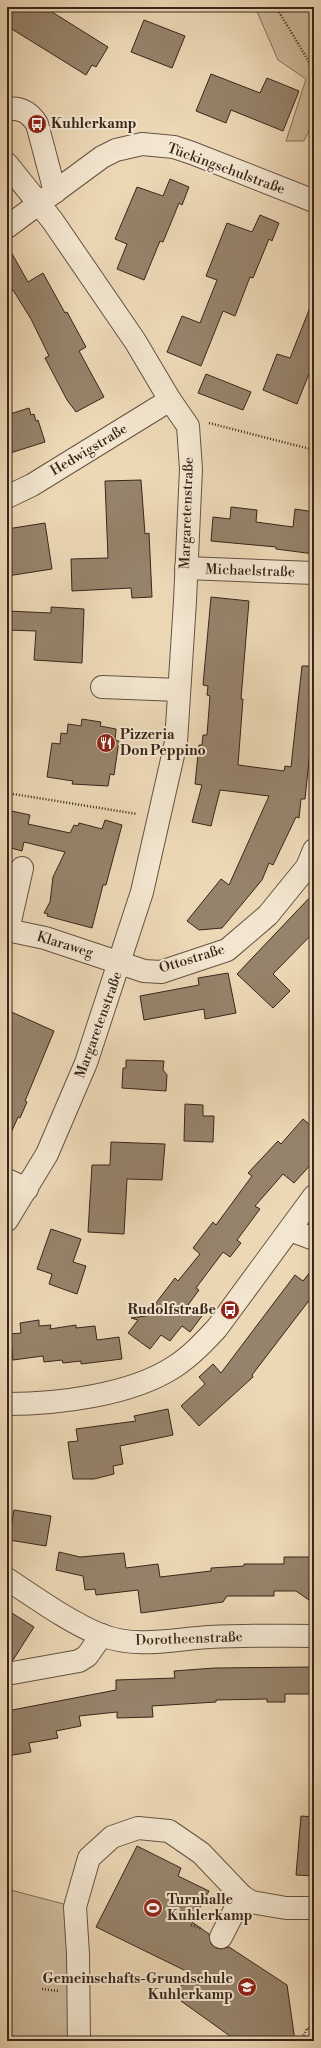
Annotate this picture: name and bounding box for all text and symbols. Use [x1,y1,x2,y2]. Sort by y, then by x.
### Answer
bus stop icon: Kuhlerkamp [26,113,48,135]
place label: Kuhlerkamp [51,115,136,133]
street label: Tückingschulstraße [165,139,287,199]
street label: Hedwigstraße [47,420,131,480]
street label: Margaretenstraße [176,457,198,569]
street label: Michaelstraße [205,560,295,582]
place label: Pizzeria Don Peppino [120,726,206,760]
restaurant icon: Pizzeria Don Peppino [95,732,117,754]
street label: Klaraweg [34,928,96,962]
street label: Ottostraße [157,940,227,978]
street label: Margaretenstraße [71,969,127,1081]
bus stop icon: Rudolfstraße [219,1299,241,1321]
place label: Rudolfstraße [128,1301,216,1319]
street label: Dorotheenstraße [135,1628,243,1650]
place label: Turnhalle Kuhlerkamp [167,1891,252,1925]
sports icon: Turnhalle Kuhlerkamp [142,1897,164,1919]
place label: Gemeinschafts-Grundschule Kuhlerkamp [42,1970,233,2004]
school or university icon: Gemeinschafts-Grundschule Kuhlerkamp [236,1976,258,1998]

